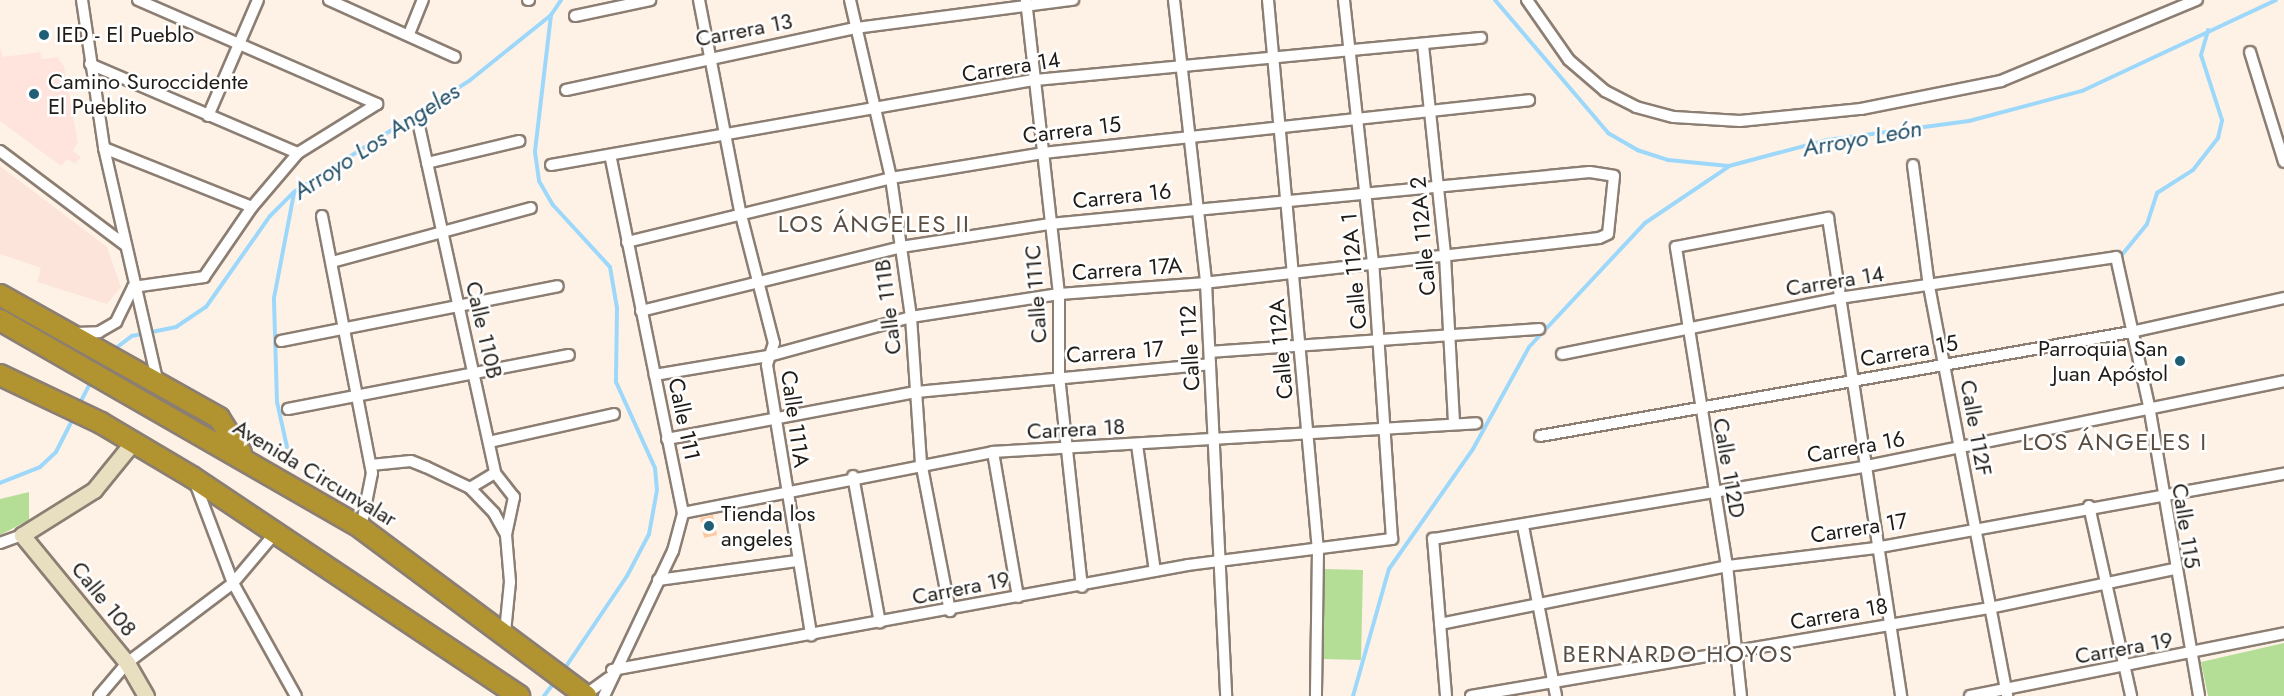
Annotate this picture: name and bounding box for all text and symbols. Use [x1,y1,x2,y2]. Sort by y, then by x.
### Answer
street label: Carrera 13 [693,8,795,52]
place label: IED - El Pueblo [56,22,194,48]
marker: IED - El Pueblo [37,28,51,42]
street label: Carrera 14 [960,46,1062,88]
place label: Camino Suroccidente El Pueblito [48,68,248,119]
water label: Arroyo Los Angeles [287,76,465,206]
marker: Camino Suroccidente El Pueblito [25,85,43,103]
street label: Carrera 15 [1021,111,1123,149]
water label: Arroyo León [1800,113,1924,163]
street label: Calle 112A 2 [1405,175,1441,297]
street label: Carrera 16 [1071,178,1173,214]
district label: LOS ÁNGELES II [778,210,970,238]
street label: Calle 112A 1 [1336,212,1372,330]
street label: Calle 111C [1019,244,1053,344]
street label: Carrera 17A [1071,252,1183,286]
street label: Calle 111B [869,258,907,356]
street label: Carrera 14 [1784,260,1886,302]
street label: Calle 110B [460,279,508,381]
street label: Calle 112A [1263,298,1299,400]
street label: Calle 112 [1175,304,1205,392]
street label: Carrera 15 [1858,329,1960,373]
street label: Carrera 17 [1065,335,1165,369]
place label: Parroquia San Juan Apóstol [2038,335,2168,386]
marker: Parroquia San Juan Apóstol [2173,354,2187,368]
street label: Calle 111A [775,369,815,469]
street label: Calle 111 [662,375,706,463]
street label: Calle 112F [1955,378,1997,478]
street label: Carrera 18 [1026,413,1126,445]
street label: Avenida Circunvalar [228,414,402,532]
street label: Calle 112D [1707,416,1751,520]
street label: Carrera 16 [1805,425,1907,469]
district label: LOS ÁNGELES I [2022,428,2208,456]
street label: Calle 115 [2166,482,2206,570]
place label: Tienda los angeles [721,500,815,552]
street label: Carrera 17 [1809,507,1909,549]
marker: Tienda los angeles [702,519,716,533]
street label: Calle 108 [66,556,142,642]
street label: Carrera 19 [910,566,1012,610]
street label: Carrera 18 [1788,592,1890,636]
street label: Carrera 19 [2073,626,2175,670]
district label: BERNARDO HOYOS [1562,640,1794,668]

